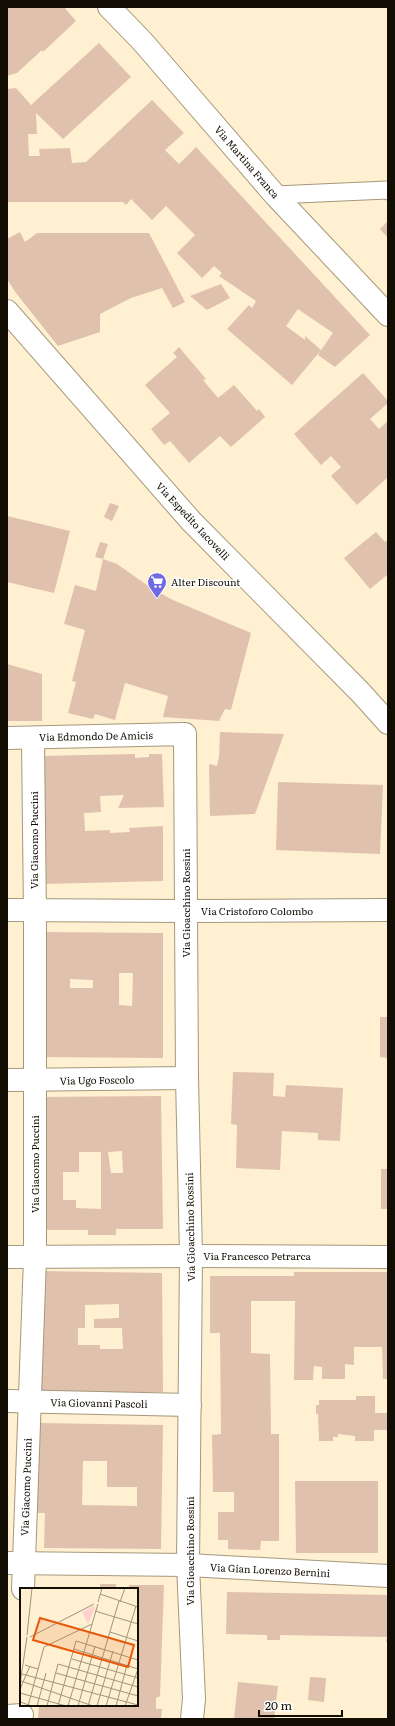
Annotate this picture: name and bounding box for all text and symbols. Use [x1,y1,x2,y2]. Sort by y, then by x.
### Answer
street label: Via Martina Franca [212,122,284,202]
street label: Via Espedito Iacovelli [153,478,234,564]
supermarket icon: Alter Discount [146,571,168,599]
place label: Alter Discount [171,574,240,589]
street label: Via Edmondo De Amicis [39,727,154,744]
street label: Via Giacomo Puccini [26,790,41,889]
street label: Via Gioacchino Rossini [178,848,193,958]
street label: Via Cristoforo Colombo [201,903,313,918]
street label: Via Ugo Foscolo [60,1071,135,1088]
street label: Via Giacomo Puccini [27,1114,42,1213]
street label: Via Gioacchino Rossini [181,1172,198,1282]
street label: Via Francesco Petrarca [203,1248,311,1263]
street label: Via Giovanni Pascoli [50,1394,148,1411]
street label: Via Giacomo Puccini [16,1437,35,1536]
street label: Via Gioacchino Rossini [182,1496,197,1606]
street label: Via Gian Lorenzo Bernini [210,1559,331,1580]
inset map [20,1588,138,1706]
scale bar [259,1692,342,1718]
text: 20 m [265,1696,292,1714]

